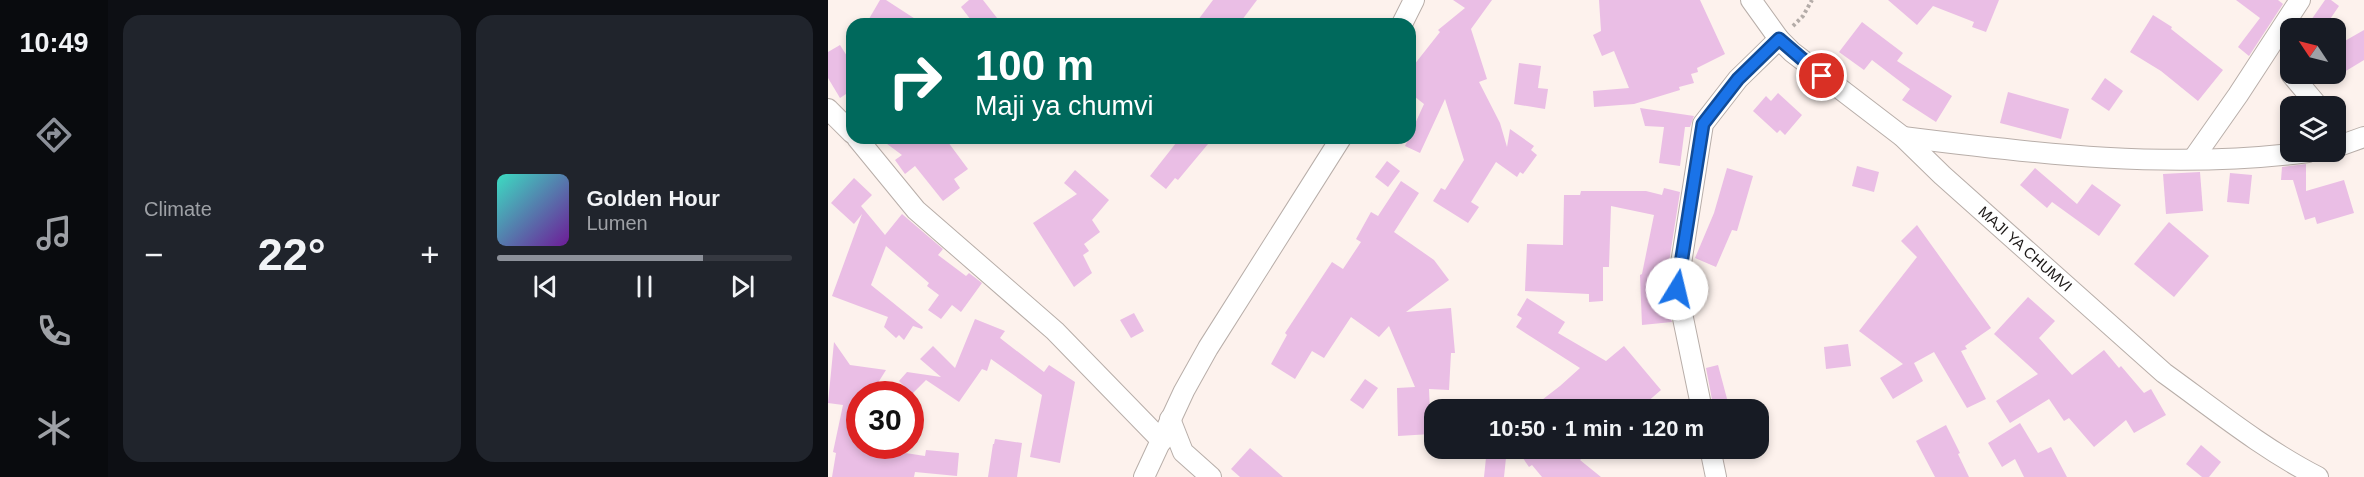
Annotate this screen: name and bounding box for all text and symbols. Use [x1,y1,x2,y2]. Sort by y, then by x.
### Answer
north arrow [2280,18,2346,84]
map controls [2280,18,2346,162]
text: 10:49 [19,28,89,58]
icon: right [876,42,954,120]
text: 100 m [975,42,1094,89]
pin [1796,50,1847,101]
icon: arrive [1805,59,1838,92]
text: Maji ya chumvi [975,91,1154,121]
button: layers [2280,96,2346,162]
icon: directions [33,114,75,156]
text: Golden Hour [587,186,720,211]
text: Climate [144,198,212,220]
street label: MAJI YA CHUMVI [1975,203,2076,295]
icon: music [33,212,75,254]
text: Lumen [587,212,648,234]
text: 22° [258,229,326,280]
text: − [144,236,163,273]
text: + [420,236,440,273]
position arrow [1645,257,1709,321]
icon: previous [529,270,562,303]
icon: pause [628,270,661,303]
icon: next [726,270,759,303]
icon: phone [33,310,75,352]
speed limit sign: 30 [846,381,924,459]
icon: climate [33,407,75,449]
text: 10:50 · 1 min · 120 m [1489,416,1704,441]

